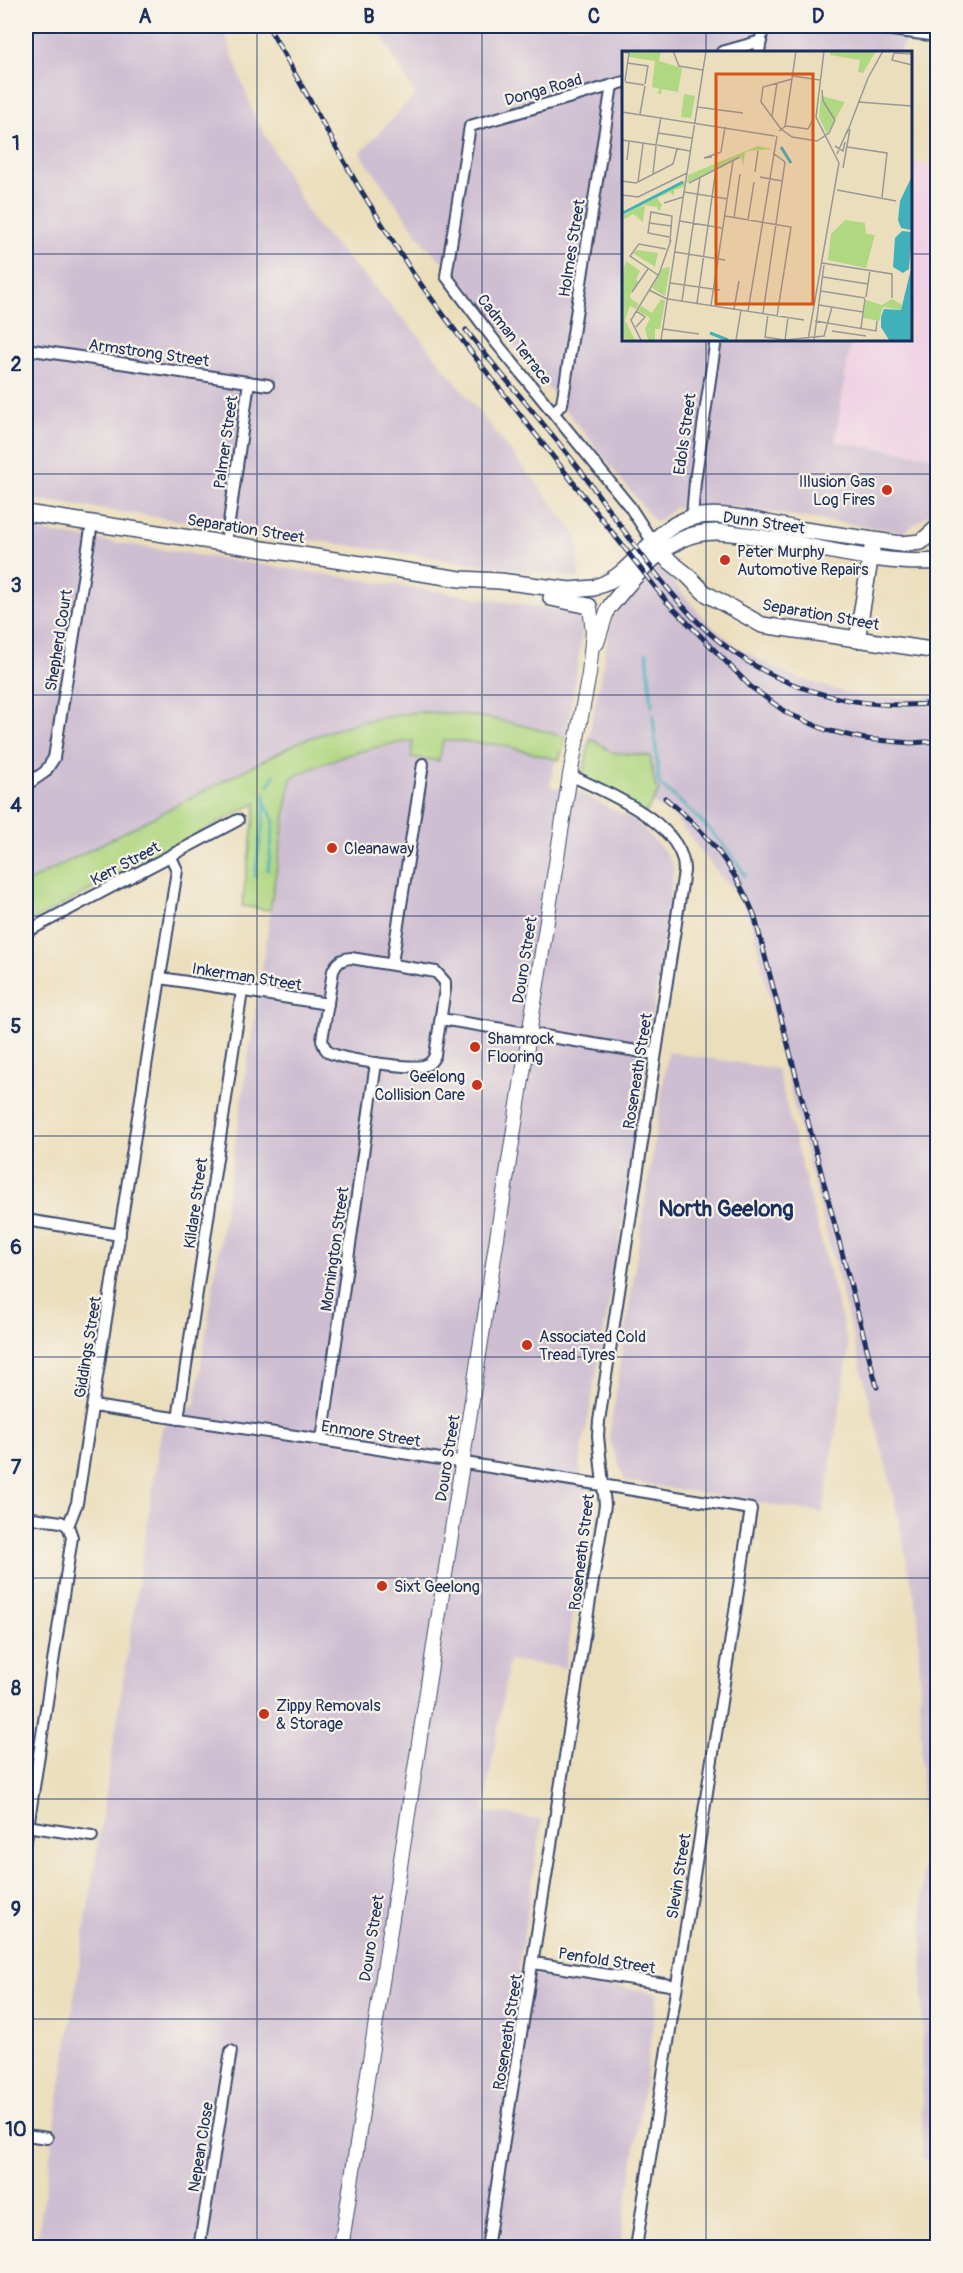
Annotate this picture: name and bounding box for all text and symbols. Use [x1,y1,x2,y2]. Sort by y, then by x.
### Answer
text: A [139,4,152,29]
text: B [363,4,375,29]
text: C [588,4,600,29]
text: D [812,4,825,29]
inset map [622,51,912,340]
street label: Donga Road [502,69,584,111]
text: 1 [12,131,20,156]
street label: Holmes Street [554,197,590,298]
street label: Cadman Terrace [473,290,556,389]
street label: Armstrong Street [87,335,211,371]
text: 2 [10,352,22,377]
street label: Edols Street [669,391,701,476]
street label: Palmer Street [210,394,243,490]
place label: Illusion Gas Log Fires [799,472,875,510]
marker: Illusion Gas Log Fires [880,483,894,497]
street label: Dunn Street [721,507,807,539]
street label: Separation Street [186,510,306,548]
place label: Peter Murphy Automotive Repairs [737,542,868,580]
marker: Peter Murphy Automotive Repairs [718,553,732,567]
text: 3 [10,573,22,598]
street label: Shepherd Court [41,587,77,693]
street label: Separation Street [761,595,881,635]
text: 4 [10,793,22,818]
street label: Kerr Street [87,837,164,891]
place label: Cleanaway [344,839,414,859]
marker: Cleanaway [325,841,339,855]
street label: Douro Street [508,915,542,1005]
street label: Inkerman Street [190,958,304,996]
street label: Roseneath Street [619,1011,657,1131]
text: 5 [11,1014,22,1039]
place label: Shamrock Flooring [487,1029,555,1067]
marker: Shamrock Flooring [468,1040,482,1054]
place label: Geelong Collision Care [375,1067,465,1105]
marker: Geelong Collision Care [470,1078,484,1092]
street label: Kildare Street [180,1156,212,1250]
street label: Mornington Street [316,1185,354,1313]
district label: North Geelong [658,1195,794,1223]
text: 6 [10,1235,22,1260]
street label: Giddings Street [70,1294,106,1400]
place label: Associated Cold Tread Tyres [539,1327,646,1365]
marker: Associated Cold Tread Tyres [520,1338,534,1352]
street label: Douro Street [431,1413,465,1503]
street label: Enmore Street [320,1416,422,1452]
text: 7 [11,1455,22,1480]
street label: Roseneath Street [565,1492,599,1612]
place label: Sixt Geelong [394,1577,480,1597]
marker: Sixt Geelong [375,1579,389,1593]
text: 8 [11,1676,21,1701]
place label: Zippy Removals & Storage [276,1696,381,1734]
marker: Zippy Removals & Storage [257,1707,271,1721]
street label: Slevin Street [662,1831,696,1921]
street label: Douro Street [355,1893,389,1983]
text: 9 [11,1897,21,1922]
street label: Penfold Street [557,1943,657,1979]
street label: Roseneath Street [489,1972,527,2092]
street label: Nepean Close [184,2101,218,2194]
text: 10 [5,2117,27,2142]

